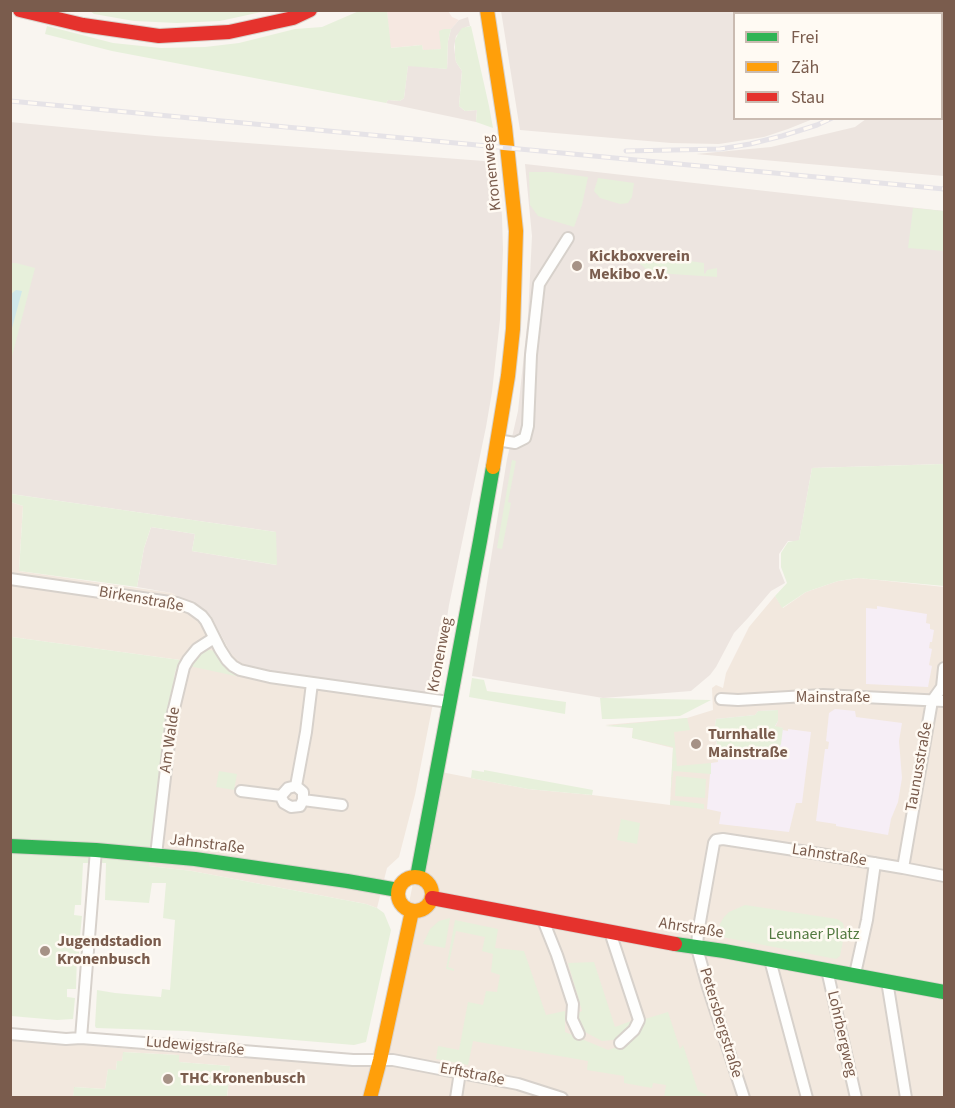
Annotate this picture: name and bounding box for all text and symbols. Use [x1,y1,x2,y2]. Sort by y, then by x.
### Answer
legend [733,12,943,120]
text: Frei [791,25,819,50]
text: Zäh [791,55,819,80]
text: Stau [791,85,825,110]
street label: Kronenweg [479,134,507,212]
place label: Kickboxverein Mekibo e.V. [589,247,690,285]
marker: Kickboxverein Mekibo e.V. [570,259,584,273]
street label: Birkenstraße [97,583,185,617]
street label: Kronenweg [424,616,458,694]
street label: Mainstraße [796,688,870,708]
street label: Am Walde [157,706,185,774]
street label: Taunusstraße [903,721,937,813]
place label: Turnhalle Mainstraße [708,725,788,763]
marker: Turnhalle Mainstraße [689,737,703,751]
street label: Jahnstraße [168,831,246,859]
street label: Lahnstraße [790,841,868,871]
street label: Ahrstraße [657,914,725,944]
park label: Leunaer Platz [769,925,859,945]
place label: Jugendstadion Kronenbusch [57,932,162,970]
marker: Jugendstadion Kronenbusch [38,944,52,958]
street label: Petersbergstraße [694,966,746,1080]
street label: Lohrbergweg [822,989,860,1079]
street label: Ludewigstraße [145,1033,245,1061]
street label: Erftstraße [438,1059,506,1091]
place label: THC Kronenbusch [180,1069,306,1089]
marker: THC Kronenbusch [161,1072,175,1086]

